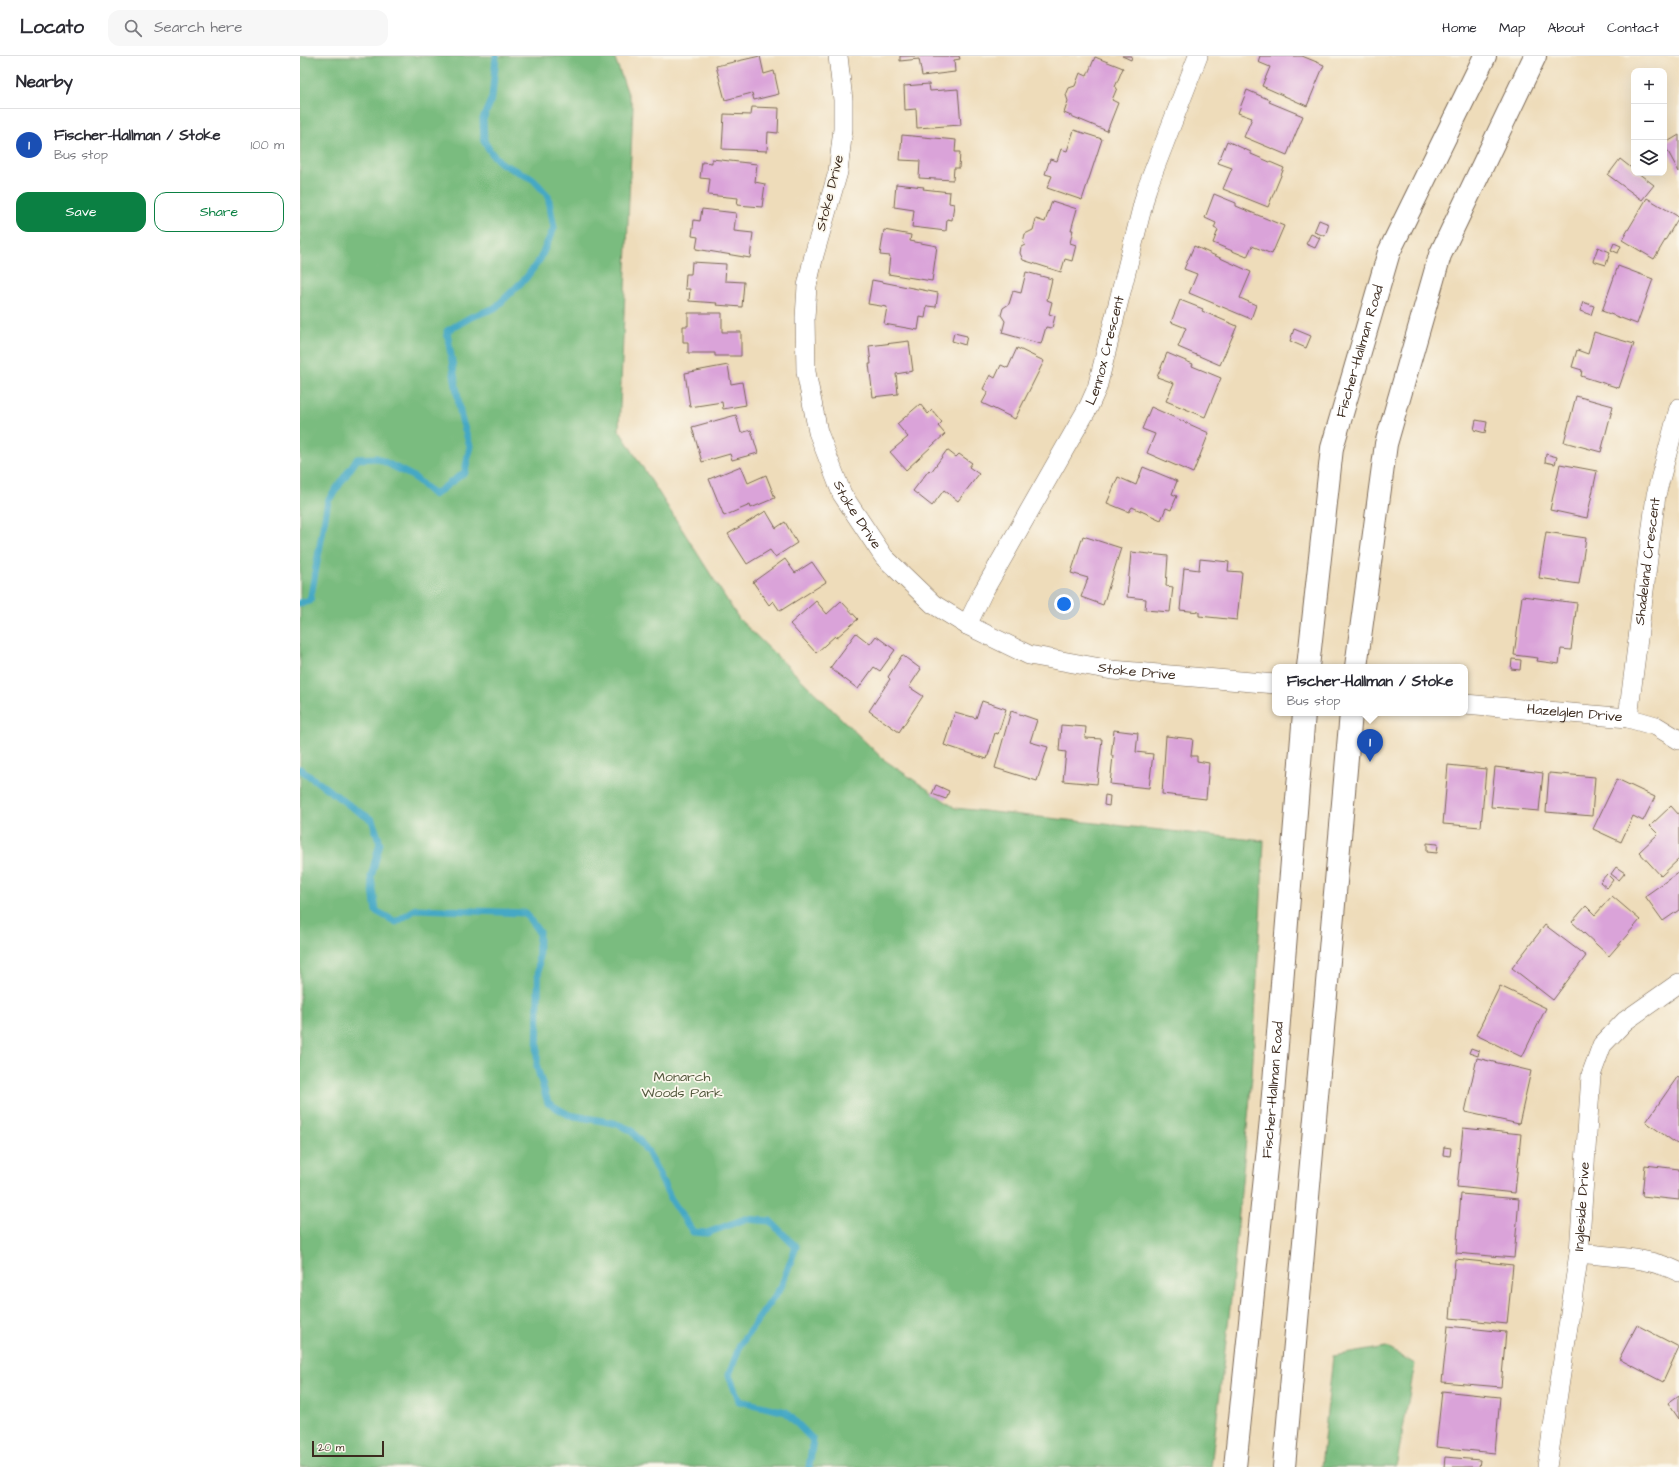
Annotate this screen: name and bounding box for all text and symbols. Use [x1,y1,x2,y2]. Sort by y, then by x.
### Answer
search box [108,10,388,46]
text: Locato [20,14,84,41]
icon: search [122,17,144,39]
text: Search here [154,17,242,38]
text: Home [1442,18,1477,38]
text: Map [1499,18,1525,38]
text: About [1547,18,1585,38]
text: Contact [1607,18,1659,38]
map controls [1631,68,1667,176]
button: + [1631,68,1667,104]
text: Nearby [16,70,73,94]
button: − [1631,104,1667,140]
text: Fischer-Hallman / Stoke [54,125,221,146]
text: 1 [28,136,30,154]
text: 100 m [251,136,284,154]
button: layers [1631,140,1667,176]
text: Bus stop [54,146,108,164]
street label: Stoke Drive [811,152,849,233]
button: Save [16,192,146,232]
button: Share [154,192,284,232]
street label: Fischer-Hallman Road [1331,283,1389,420]
street label: Lennox Crescent [1081,293,1130,408]
street label: Stoke Drive [828,478,886,554]
street label: Shadeland Crescent [1630,496,1666,626]
your location [1054,594,1074,614]
street label: Stoke Drive [1096,658,1177,685]
popup [1272,664,1468,716]
text: Fischer-Hallman / Stoke [1287,671,1453,692]
text: Bus stop [1287,692,1341,710]
street label: Hazelglen Drive [1526,699,1624,728]
pin: 1 [1357,729,1383,762]
street label: Fischer-Hallman Road [1257,1021,1289,1159]
park label: Monarch Woods Park [641,1067,723,1103]
street label: Ingleside Drive [1569,1161,1595,1252]
scale bar [312,1439,384,1458]
text: 20 m [318,1440,344,1455]

